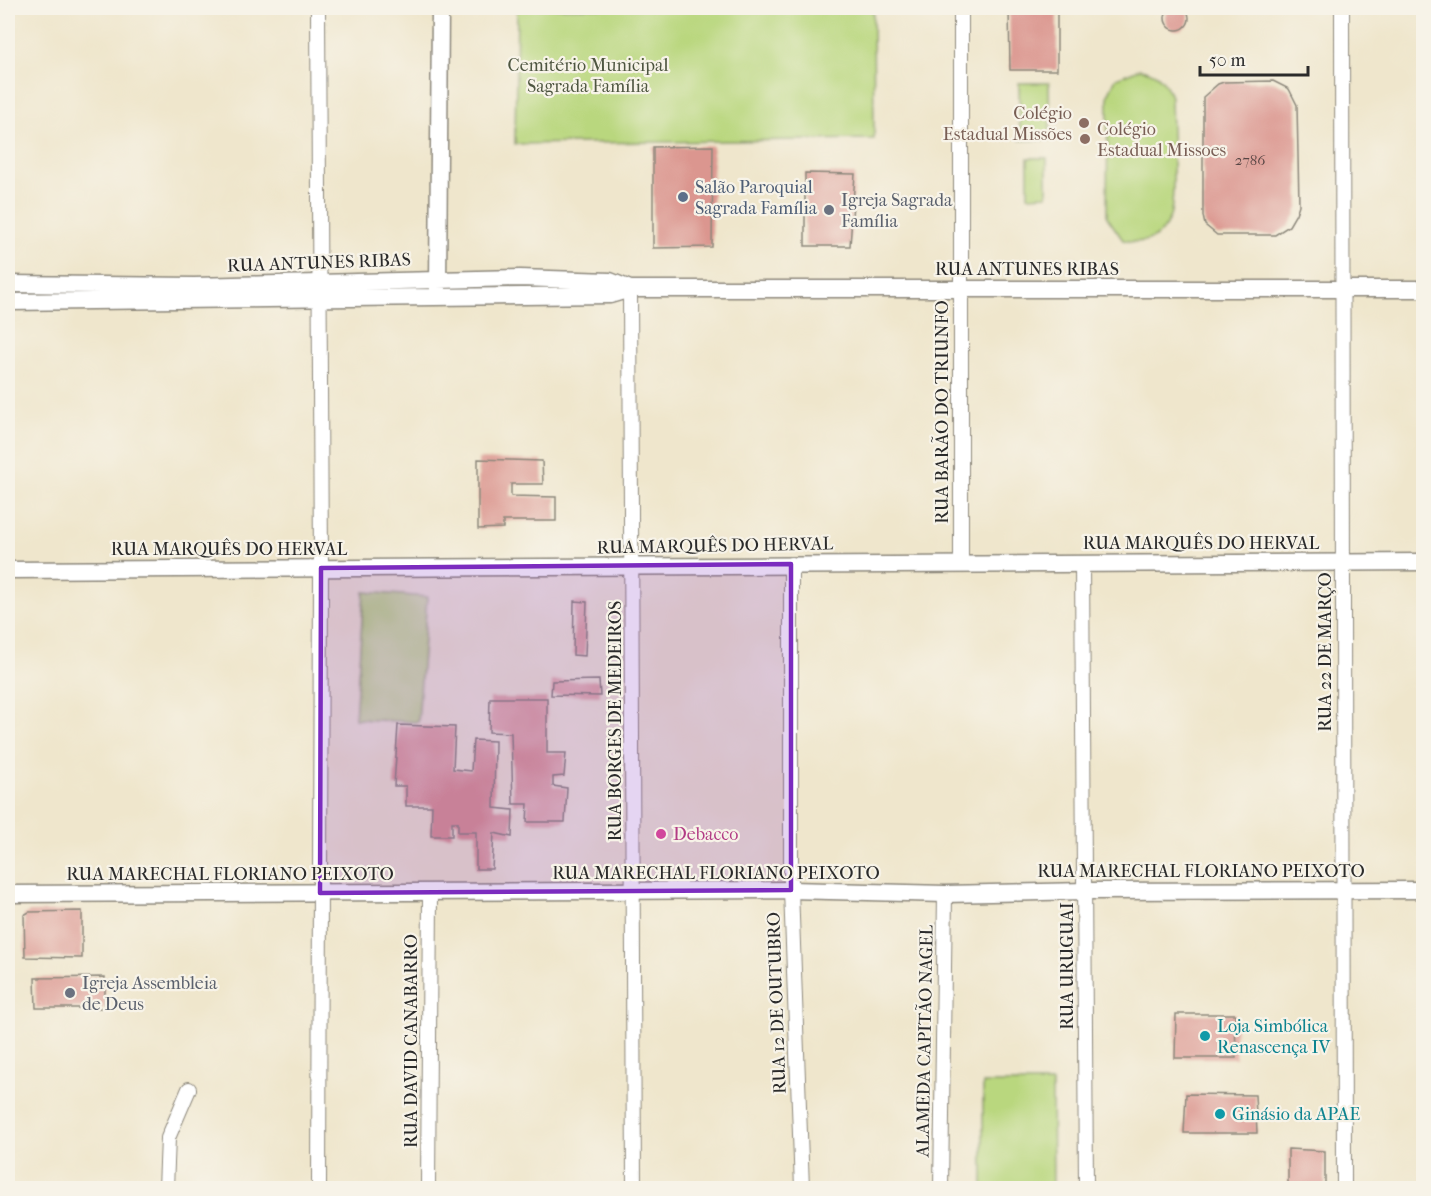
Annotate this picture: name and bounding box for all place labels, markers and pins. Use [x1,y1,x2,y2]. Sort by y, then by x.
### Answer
place label: Colégio Estadual Missões [943,103,1072,145]
marker: Colégio Estadual Missões [1077,116,1091,130]
place label: Colégio Estadual Missoes [1097,119,1227,161]
marker: Colégio Estadual Missoes [1078,132,1092,146]
place label: Salão Paroquial Sagrada Família [695,177,818,219]
marker: Salão Paroquial Sagrada Família [676,190,690,204]
place label: Igreja Sagrada Família [841,190,953,232]
marker: Igreja Sagrada Família [822,203,836,217]
place label: Debacco [673,824,738,845]
marker: Debacco [654,827,668,841]
place label: Igreja Assembleia de Deus [82,973,218,1015]
marker: Igreja Assembleia de Deus [63,986,77,1000]
place label: Loja Simbólica Renascença IV [1217,1016,1331,1058]
marker: Loja Simbólica Renascença IV [1198,1029,1212,1043]
place label: Ginásio da APAE [1232,1104,1360,1125]
marker: Ginásio da APAE [1213,1107,1227,1121]

